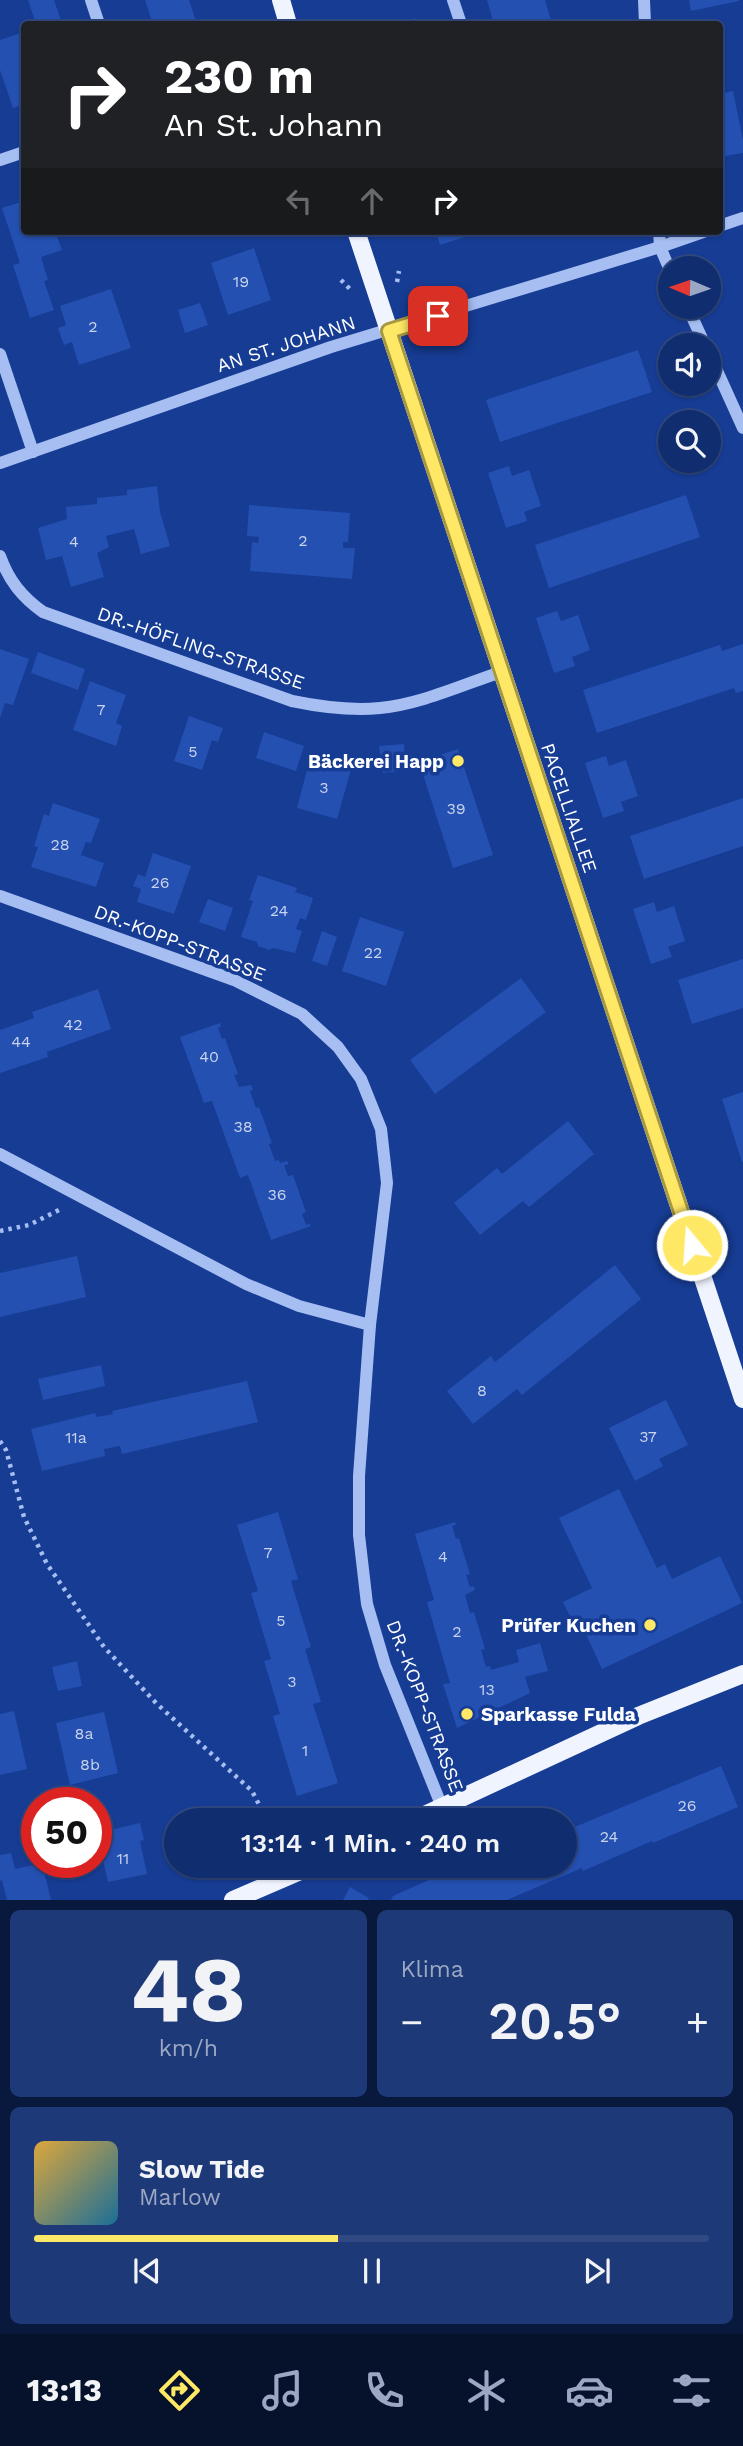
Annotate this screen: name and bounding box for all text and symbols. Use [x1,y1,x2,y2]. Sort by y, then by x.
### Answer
text: 230 m [164,47,314,105]
icon: right [49,49,140,140]
text: An St. Johann [164,106,383,144]
icon: left [280,182,318,220]
icon: ahead [353,182,391,220]
icon: right [426,182,464,220]
north arrow [658,256,721,318]
map controls [658,256,721,473]
house number: 19 [233,272,249,291]
pin [408,286,468,346]
icon: arrive [419,297,457,335]
street label: AN ST. JOHANN [214,311,358,377]
house number: 2 [88,317,98,336]
button: sound [658,333,721,396]
button: search [658,410,721,473]
house number: 2 [298,531,308,550]
house number: 4 [69,532,79,551]
street label: DR.-HÖFLING-STRASSE [94,602,308,694]
house number: 7 [97,700,106,719]
street label: PACELLIALLEE [536,740,602,876]
house number: 5 [188,742,198,761]
place label: Bäckerei Happ [308,750,444,773]
marker: Bäckerei Happ [450,753,466,769]
house number: 3 [319,778,329,797]
house number: 39 [446,799,466,818]
house number: 28 [50,835,70,854]
house number: 26 [150,873,170,892]
street label: DR.-KOPP-STRASSE [91,900,269,986]
house number: 24 [270,901,289,920]
house number: 22 [364,943,382,962]
house number: 42 [63,1015,83,1034]
house number: 44 [11,1032,31,1051]
house number: 40 [199,1047,219,1066]
house number: 38 [233,1117,253,1136]
house number: 36 [267,1185,287,1204]
position arrow [655,1208,729,1282]
house number: 8 [477,1381,487,1400]
house number: 37 [639,1427,657,1446]
house number: 11a [65,1428,87,1447]
house number: 7 [264,1543,273,1562]
house number: 4 [438,1547,448,1566]
house number: 5 [276,1611,286,1630]
place label: Prüfer Kuchen [501,1614,636,1637]
street label: DR.-KOPP-STRASSE [382,1617,468,1795]
marker: Prüfer Kuchen [642,1617,658,1633]
house number: 2 [452,1622,462,1641]
house number: 3 [287,1672,297,1691]
house number: 13 [479,1680,495,1699]
place label: Sparkasse Fulda [481,1703,636,1726]
marker: Sparkasse Fulda [459,1706,475,1722]
house number: 8a [75,1724,93,1743]
house number: 1 [302,1741,308,1760]
house number: 8b [80,1755,100,1774]
speed limit sign: 50 [21,1787,112,1878]
house number: 26 [677,1796,697,1815]
house number: 24 [600,1827,619,1846]
text: 13:14 · 1 Min. · 240 m [241,1828,500,1858]
house number: 11 [117,1849,129,1868]
text: 48 [130,1936,246,2043]
text: Klima [401,1956,464,1983]
text: 20.5° [488,1991,621,2052]
text: − [401,2000,423,2044]
text: + [686,2000,709,2044]
text: km/h [159,2035,218,2062]
text: Slow Tide [139,2154,265,2184]
text: Marlow [139,2184,221,2211]
icon: previous [128,2252,166,2290]
icon: pause [353,2252,391,2290]
icon: next [578,2252,616,2290]
icon: directions [155,2366,204,2415]
icon: music [258,2366,307,2415]
icon: phone [360,2366,409,2415]
icon: climate [462,2366,511,2415]
icon: car [565,2366,614,2415]
icon: filters [667,2366,716,2415]
text: 13:13 [27,2371,102,2409]

